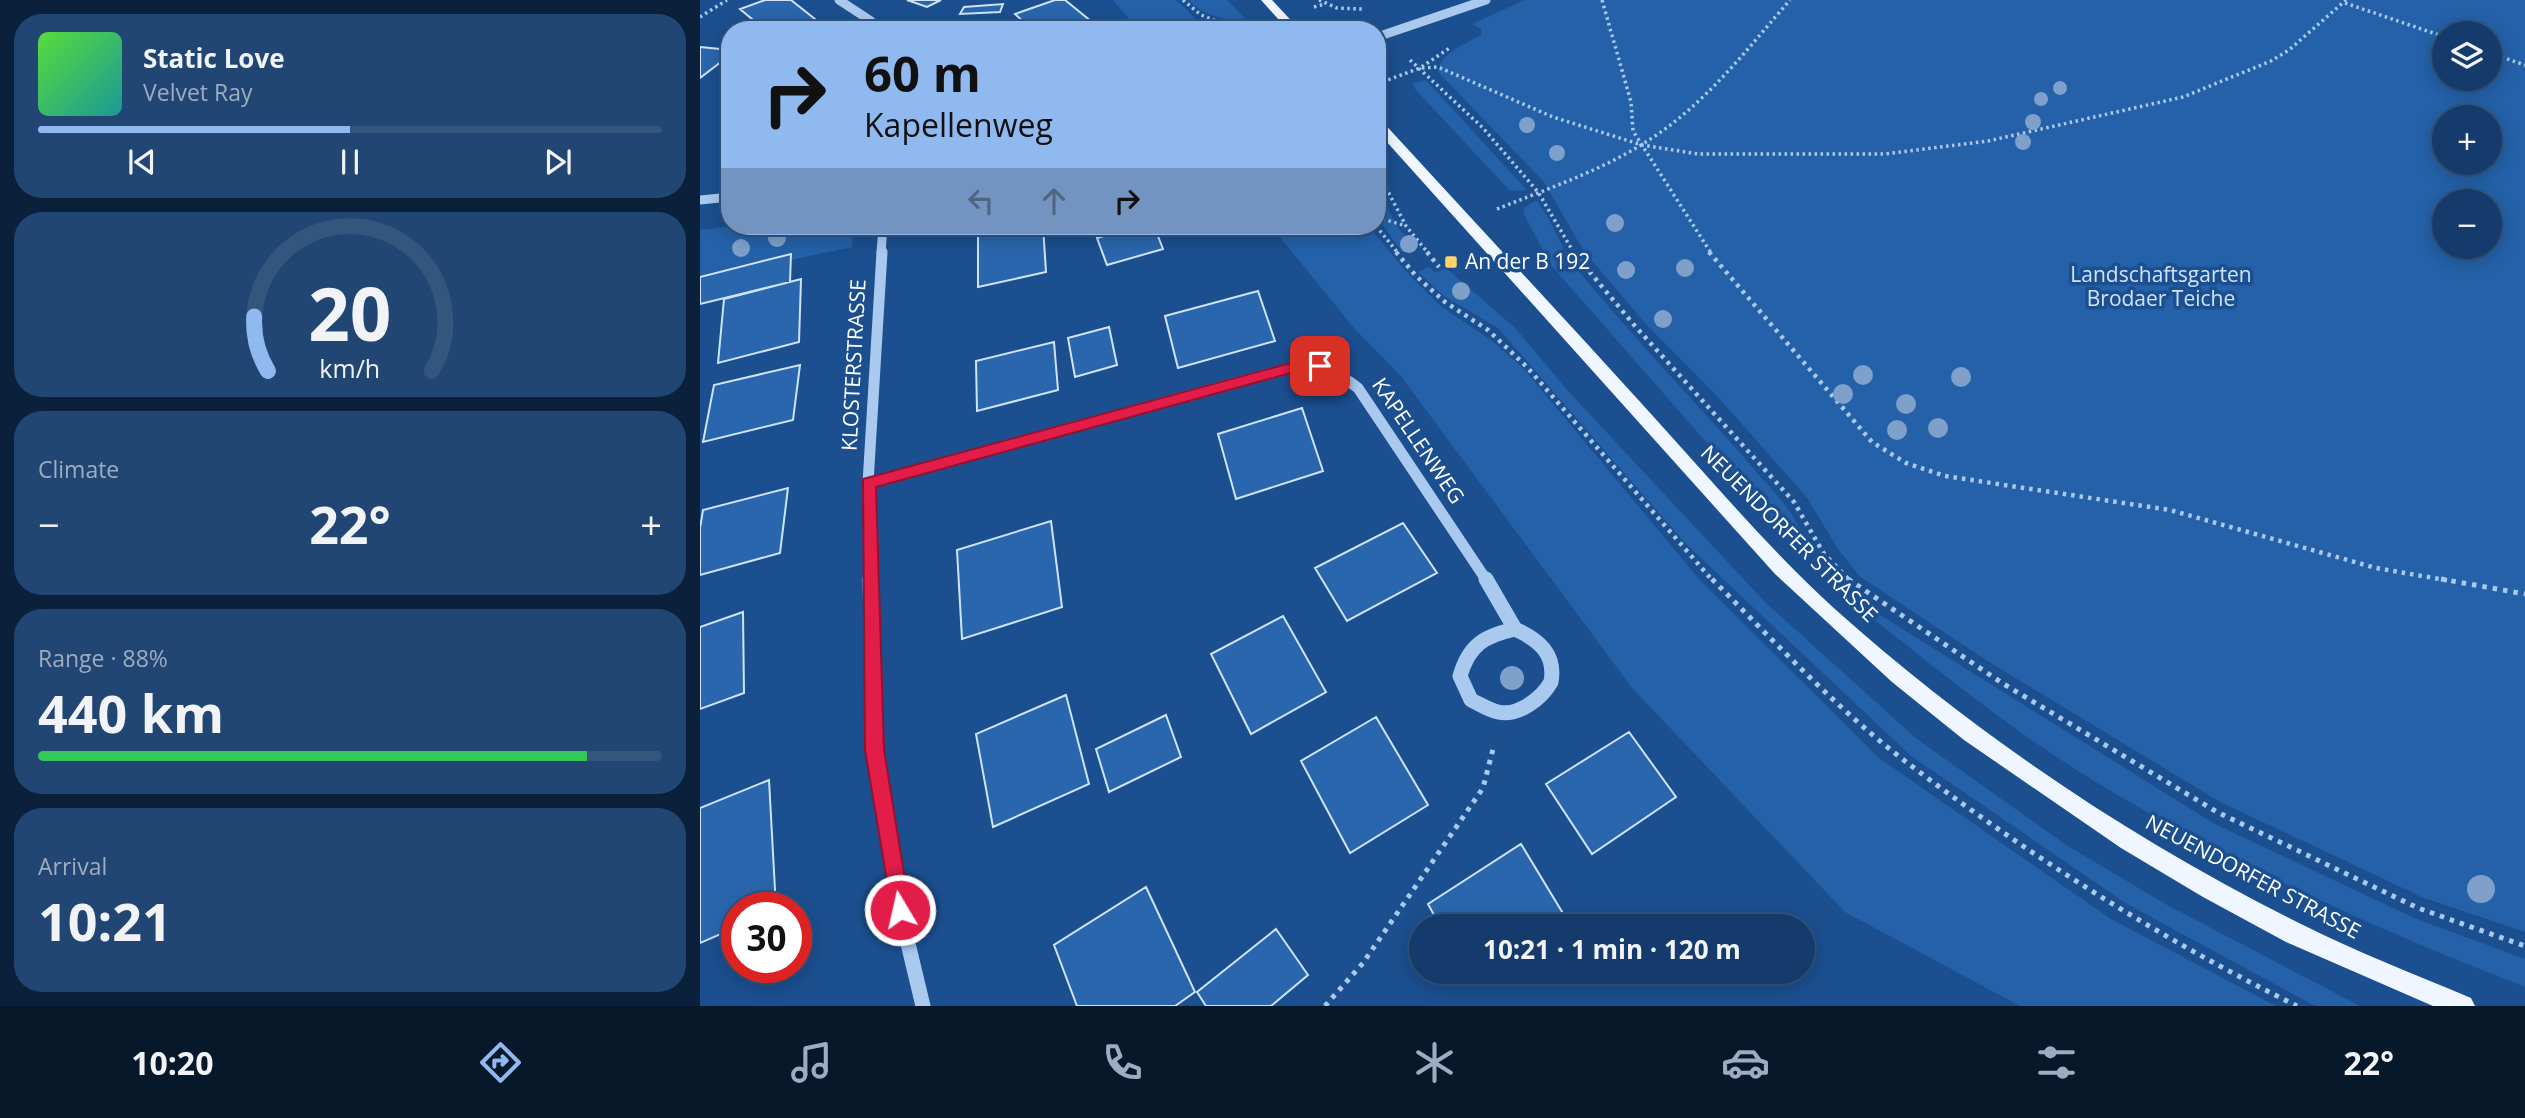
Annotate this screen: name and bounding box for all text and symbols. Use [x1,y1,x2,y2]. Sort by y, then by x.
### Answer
map controls [2432,21,2502,259]
button: layers [2432,21,2502,91]
text: Static Love [143,40,285,76]
text: 60 m [864,40,981,106]
icon: right [749,49,840,140]
text: Velvet Ray [143,76,253,108]
text: Kapellenweg [864,103,1053,146]
button: + [2432,105,2502,175]
icon: previous [123,143,161,181]
icon: pause [331,143,369,181]
icon: next [539,143,577,181]
icon: left [962,182,1000,220]
icon: ahead [1035,182,1073,220]
icon: right [1108,182,1146,220]
button: − [2432,189,2502,259]
place label: An der B 192 [1465,247,1590,275]
marker: An der B 192 [1443,254,1459,270]
park label: Landschaftsgarten Brodaer Teiche [2070,260,2252,312]
text: 20 [308,263,392,362]
street label: KLOSTERSTRASSE [835,278,871,452]
pin [1290,336,1350,396]
icon: arrive [1301,347,1339,385]
text: km/h [320,350,380,384]
street label: KAPELLENWEG [1366,372,1471,509]
street label: NEUENDORFER STRASSE [1695,439,1884,628]
text: Climate [38,453,119,485]
text: 22° [309,488,391,559]
text: − [38,498,60,550]
text: + [640,498,662,550]
text: Range · 88% [38,642,168,674]
text: 440 km [38,677,224,748]
street label: NEUENDORFER STRASSE [2141,807,2366,945]
text: Arrival [38,850,107,882]
position arrow [863,873,937,947]
text: 10:21 [38,885,172,956]
speed limit sign: 30 [721,892,812,983]
text: 10:21 · 1 min · 120 m [1483,931,1741,967]
icon: directions [476,1038,525,1087]
icon: music [787,1038,836,1087]
icon: phone [1098,1038,1147,1087]
icon: climate [1410,1038,1459,1087]
icon: car [1721,1038,1770,1087]
icon: filters [2032,1038,2081,1087]
text: 10:20 [131,1041,213,1084]
text: 22° [2344,1041,2394,1084]

